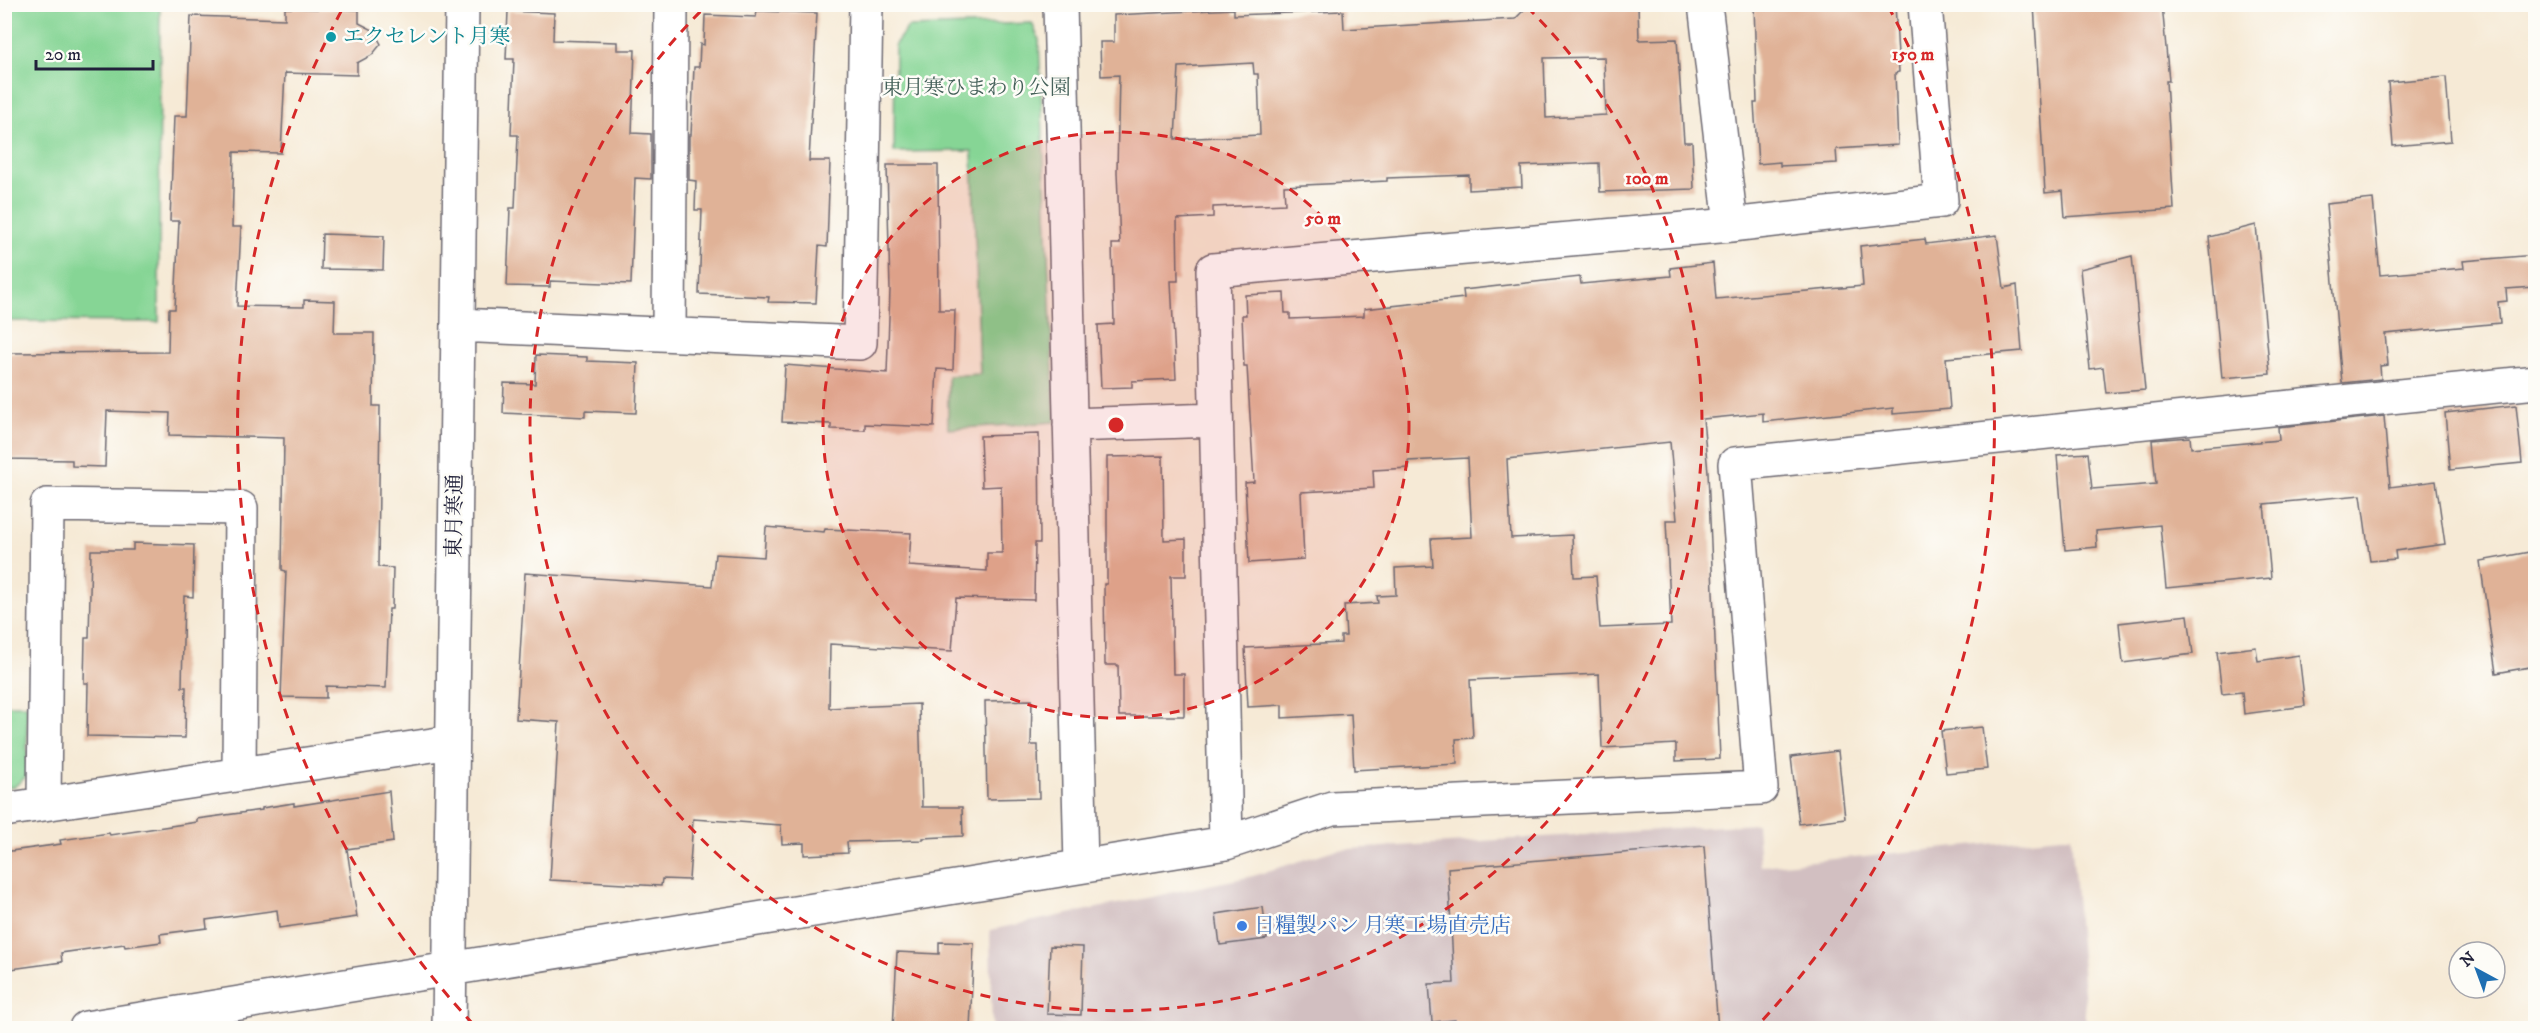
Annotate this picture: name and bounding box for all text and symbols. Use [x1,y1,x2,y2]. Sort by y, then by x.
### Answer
place label: エクセレント月寒 [343,24,510,50]
marker: エクセレント月寒 [324,30,338,44]
scale bar [36,33,153,71]
text: 20 m [45,44,81,66]
text: 150 m [1892,44,1935,66]
park label: 東月寒ひまわり公園 [882,75,1071,101]
text: 100 m [1625,168,1669,190]
text: 50 m [1304,208,1341,230]
centre of rings [1106,415,1126,435]
street label: 東月寒通 [441,474,469,558]
place label: 日糧製パン 月寒工場直売店 [1254,913,1511,939]
marker: 日糧製パン 月寒工場直売店 [1235,919,1249,933]
north arrow [2447,940,2507,1000]
text: N [2456,948,2479,971]

